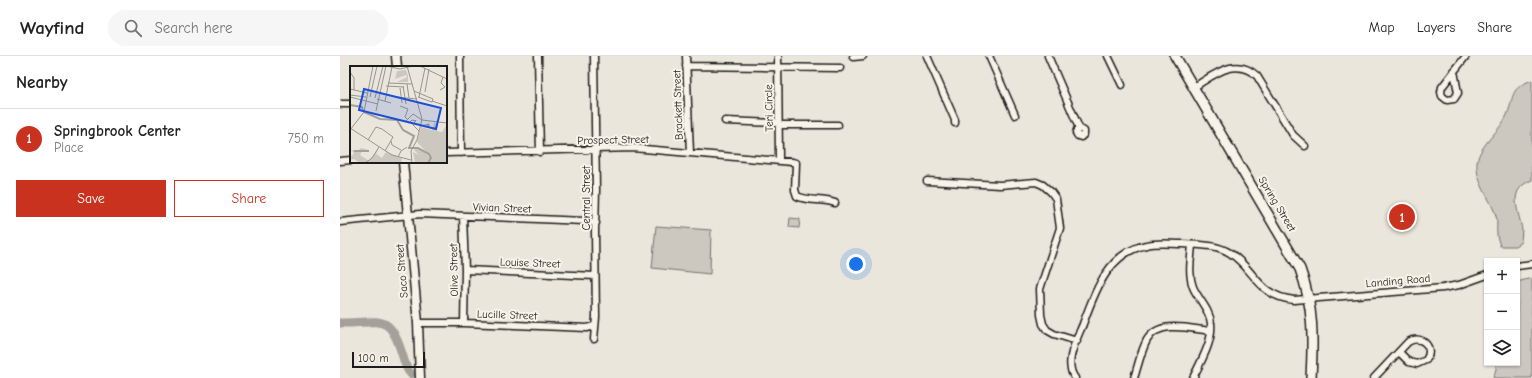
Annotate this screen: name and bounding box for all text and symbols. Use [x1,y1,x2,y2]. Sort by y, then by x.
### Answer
search box [108,10,388,46]
text: Wayfind [20,17,84,39]
icon: search [122,17,144,39]
text: Search here [154,19,233,37]
text: Map [1368,19,1395,36]
text: Layers [1417,19,1455,36]
text: Share [1477,19,1512,36]
inset map [350,66,447,163]
street label: Brackett Street [670,69,686,140]
text: Nearby [16,73,67,92]
street label: Teri Circle [762,84,776,132]
text: Springbrook Center [54,122,180,140]
text: 1 [26,131,32,146]
text: 750 m [288,131,324,146]
street label: Prospect Street [577,133,650,147]
text: Place [54,140,84,155]
street label: Central Street [580,165,593,230]
street label: Spring Street [1255,174,1299,235]
button: Save [16,180,166,217]
button: Share [174,180,324,217]
street label: Vivian Street [473,200,532,216]
pin: 1 [1389,202,1415,232]
street label: Olive Street [447,242,461,297]
street label: Saco Street [393,243,411,299]
your location [846,254,866,274]
street label: Louise Street [500,255,561,271]
map controls [1484,258,1520,366]
button: + [1484,258,1520,294]
street label: Landing Road [1365,272,1431,290]
button: − [1484,294,1520,330]
street label: Lucille Street [477,307,538,323]
button: layers [1484,330,1520,366]
scale bar [352,350,425,369]
text: 100 m [358,352,389,365]

